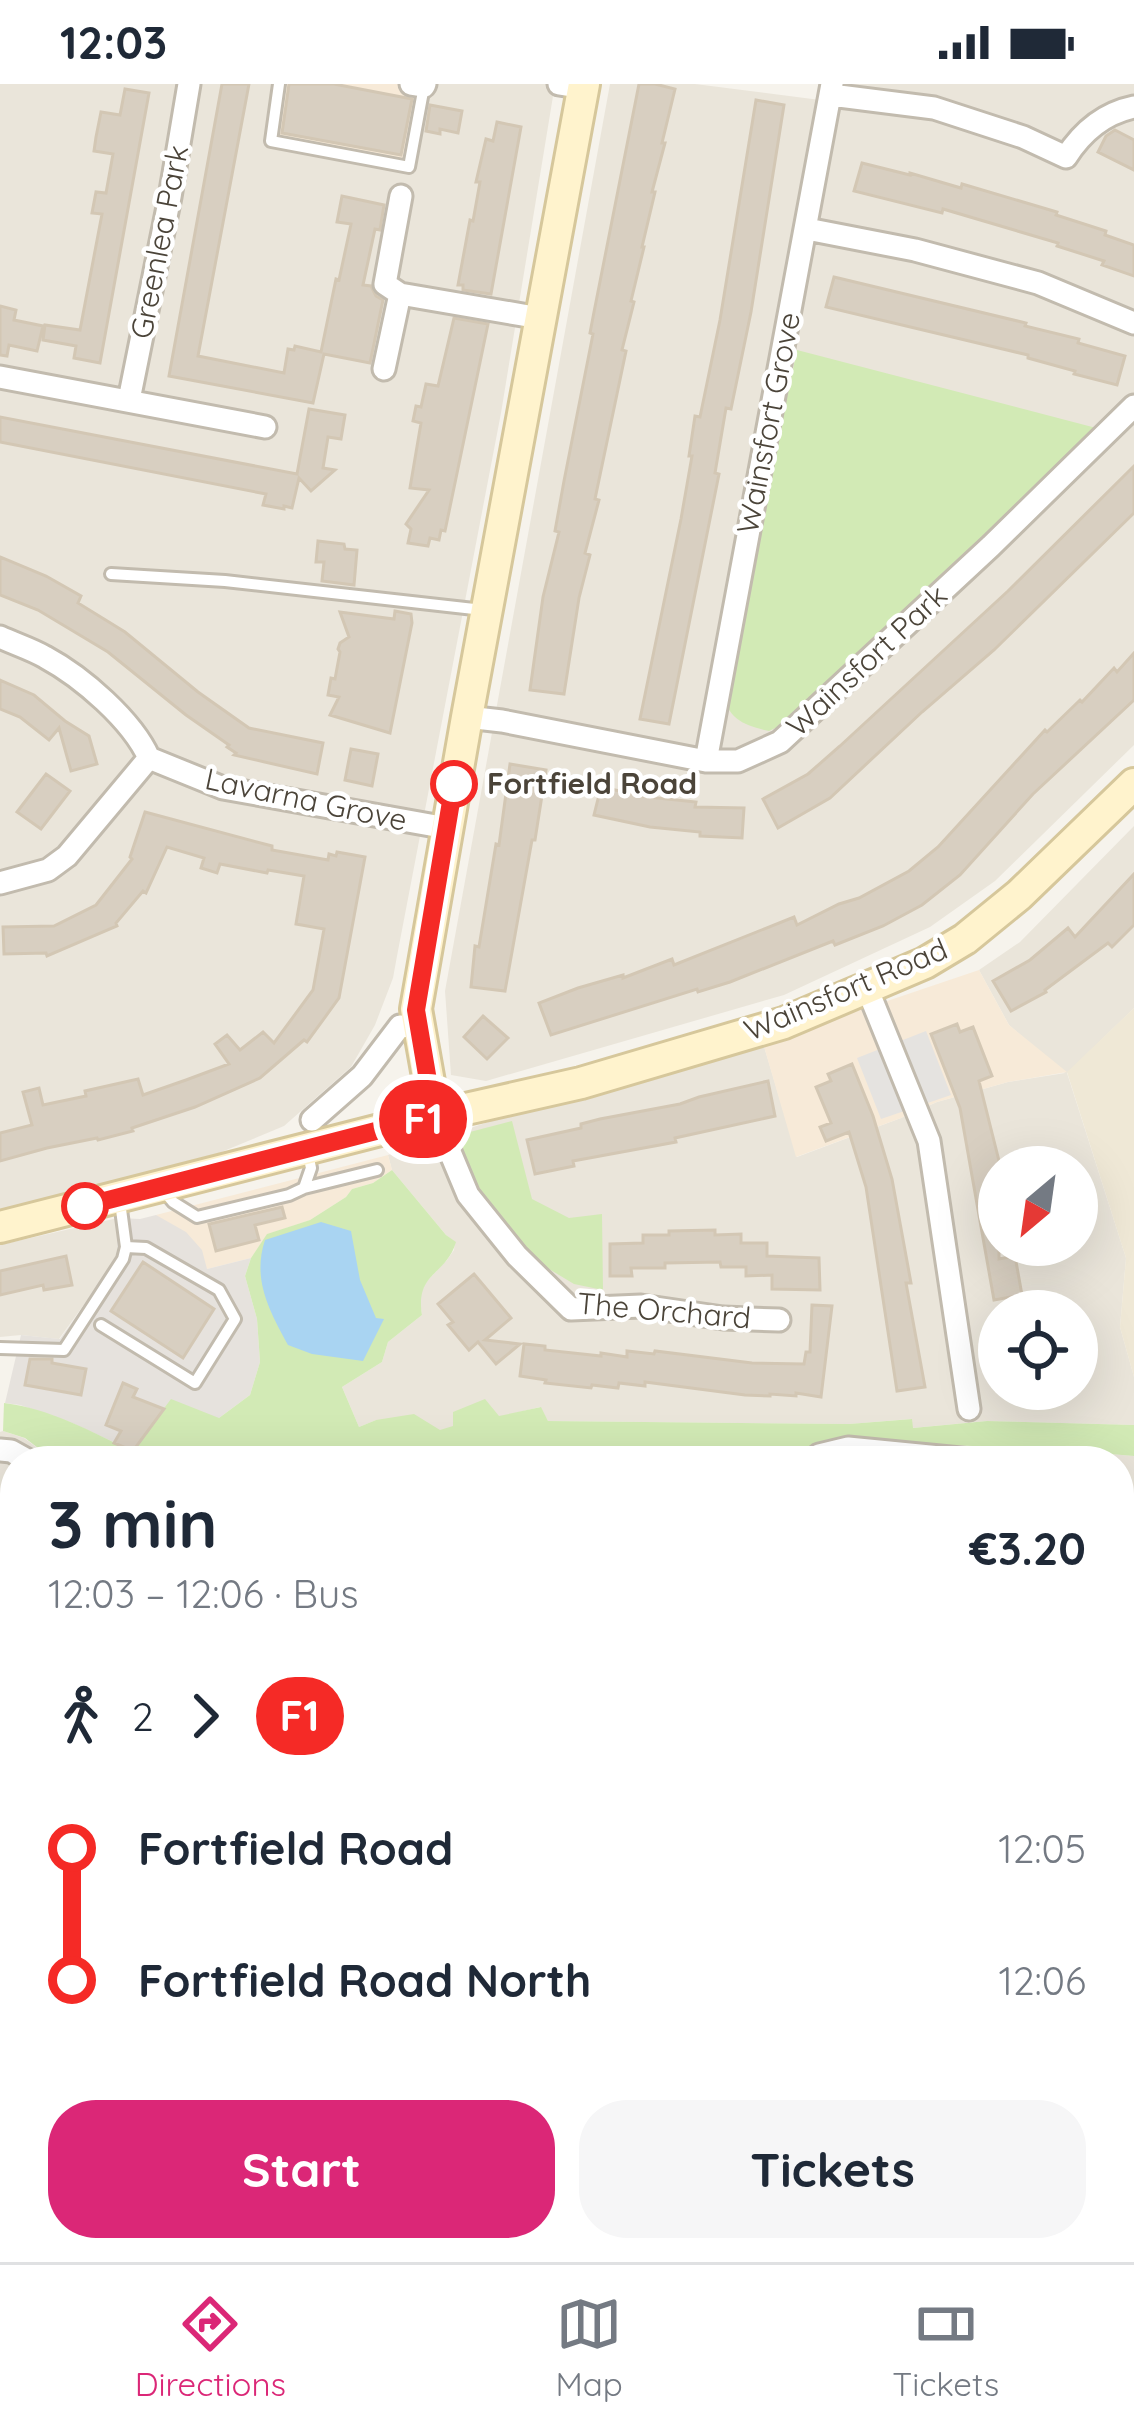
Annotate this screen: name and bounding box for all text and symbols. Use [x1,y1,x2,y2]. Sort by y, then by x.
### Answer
text: 12:03 [60,14,167,70]
street label: Greenlea Park [122,142,196,342]
street label: Wainsfort Grove [728,309,808,537]
street label: Wainsfort Park [778,576,955,744]
street label: Lavarna Grove [202,759,411,839]
marker: Fortfield Road [432,762,476,806]
place label: Fortfield Road [487,764,697,802]
street label: Wainsfort Road [738,929,953,1049]
line badge: F1 [369,1080,477,1158]
text: F1 [403,1092,443,1145]
north arrow [978,1146,1098,1266]
map controls [978,1146,1098,1410]
unlabelled marker [63,1184,107,1228]
street label: The Orchard [576,1283,752,1337]
button: locate [978,1290,1098,1410]
text: 3 min [48,1482,218,1565]
text: €3.20 [969,1520,1086,1576]
text: 12:03 – 12:06 · Bus [48,1569,358,1618]
icon: walk [48,1683,114,1749]
icon: forward [172,1683,238,1749]
text: F1 [280,1689,320,1742]
text: 2 [132,1692,154,1741]
text: Fortfield Road [138,1820,453,1876]
text: 12:05 [998,1824,1086,1873]
text: Fortfield Road North [138,1952,591,2008]
text: 12:06 [998,1956,1086,2005]
button: Start [48,2100,555,2238]
button: Tickets [579,2100,1086,2238]
tab: Directions [135,2291,286,2404]
tab: Map [555,2291,623,2404]
tab: Tickets [892,2291,999,2404]

